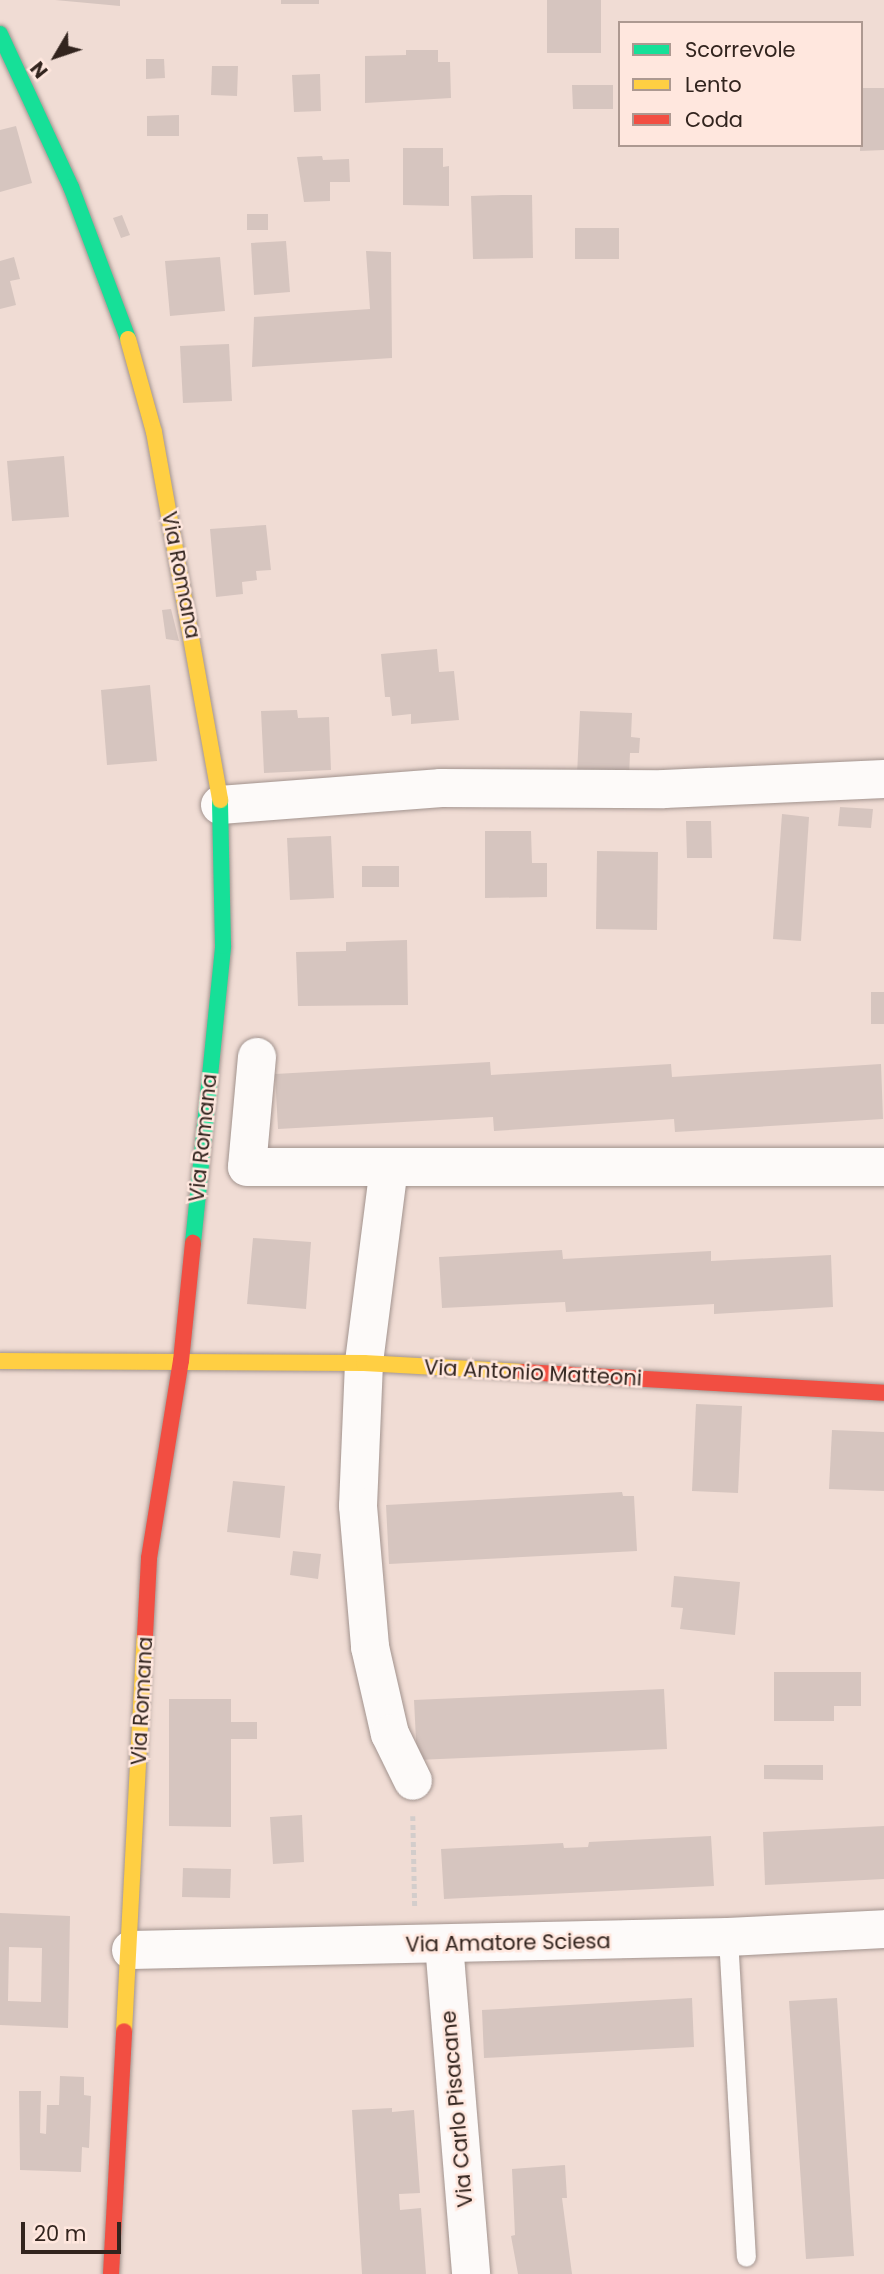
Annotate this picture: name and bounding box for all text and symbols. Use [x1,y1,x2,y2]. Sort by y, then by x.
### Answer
north arrow [21,21,91,91]
legend [618,21,863,147]
text: Scorrevole [685,35,796,64]
text: N [24,55,54,84]
text: Lento [685,70,742,99]
text: Coda [685,105,743,134]
street label: Via Romana [156,509,206,641]
street label: Via Romana [184,1073,222,1203]
street label: Via Antonio Matteoni [423,1355,643,1391]
street label: Via Romana [126,1636,158,1766]
street label: Via Amatore Sciesa [405,1929,611,1957]
street label: Via Carlo Pisacane [436,2010,478,2208]
scale bar [24,2208,124,2252]
text: 20 m [34,2219,87,2248]

